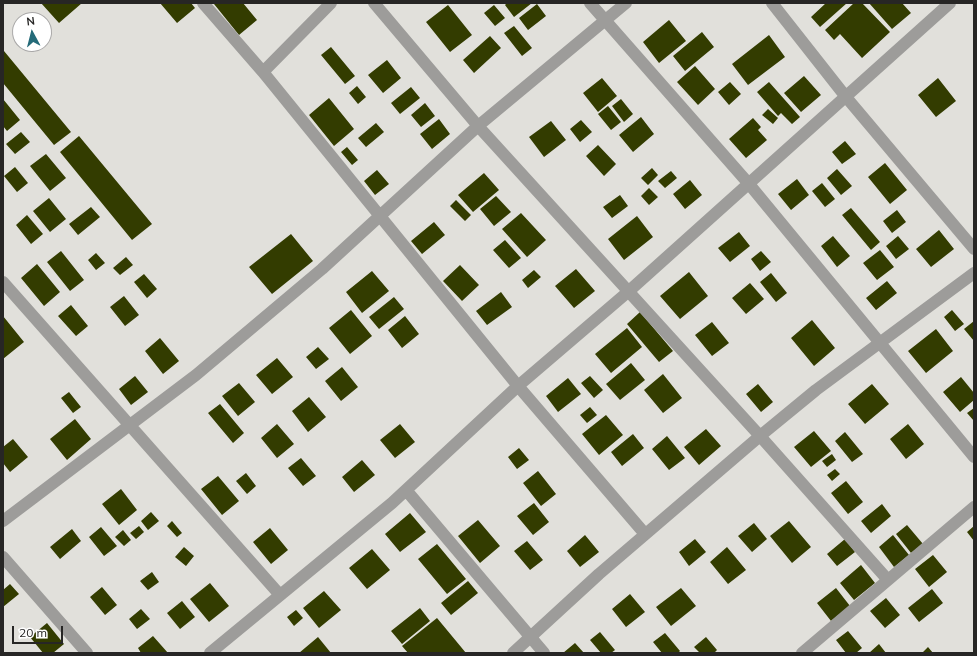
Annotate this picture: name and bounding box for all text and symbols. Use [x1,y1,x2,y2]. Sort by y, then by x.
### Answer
north arrow [12,12,52,52]
text: N [26,14,36,29]
scale bar [14,618,65,644]
text: 20 m [19,625,47,640]

